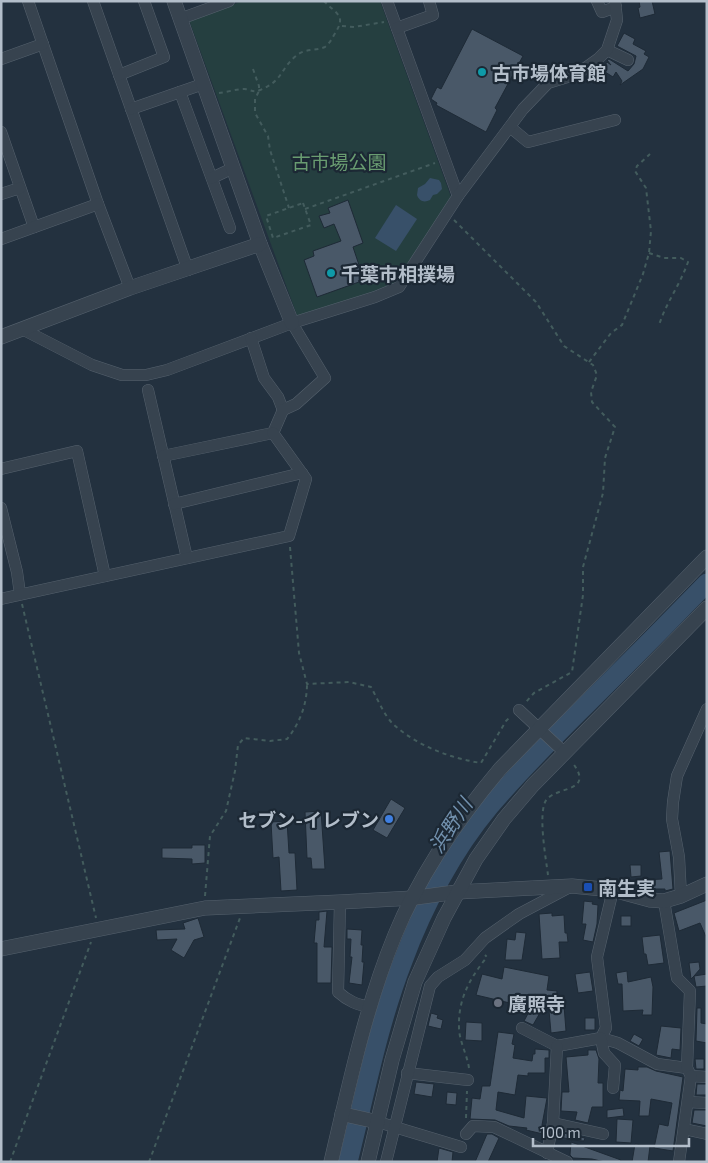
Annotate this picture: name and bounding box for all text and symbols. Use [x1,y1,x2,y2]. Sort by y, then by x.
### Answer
place label: 古市場体育館 [492,61,606,84]
marker: 古市場体育館 [476,66,488,78]
park label: 古市場公園 [291,150,387,173]
place label: 千葉市相撲場 [341,262,455,285]
marker: 千葉市相撲場 [325,267,337,279]
water label: 浜野川 [424,792,477,857]
place label: セブン-イレブン [238,808,379,831]
marker: セブン-イレブン [383,813,395,825]
place label: 南生実 [598,876,655,899]
marker: 南生実 [582,881,594,893]
place label: 廣照寺 [508,992,565,1015]
marker: 廣照寺 [492,997,504,1009]
scale bar [533,1116,689,1148]
text: 100 m [540,1123,581,1141]

